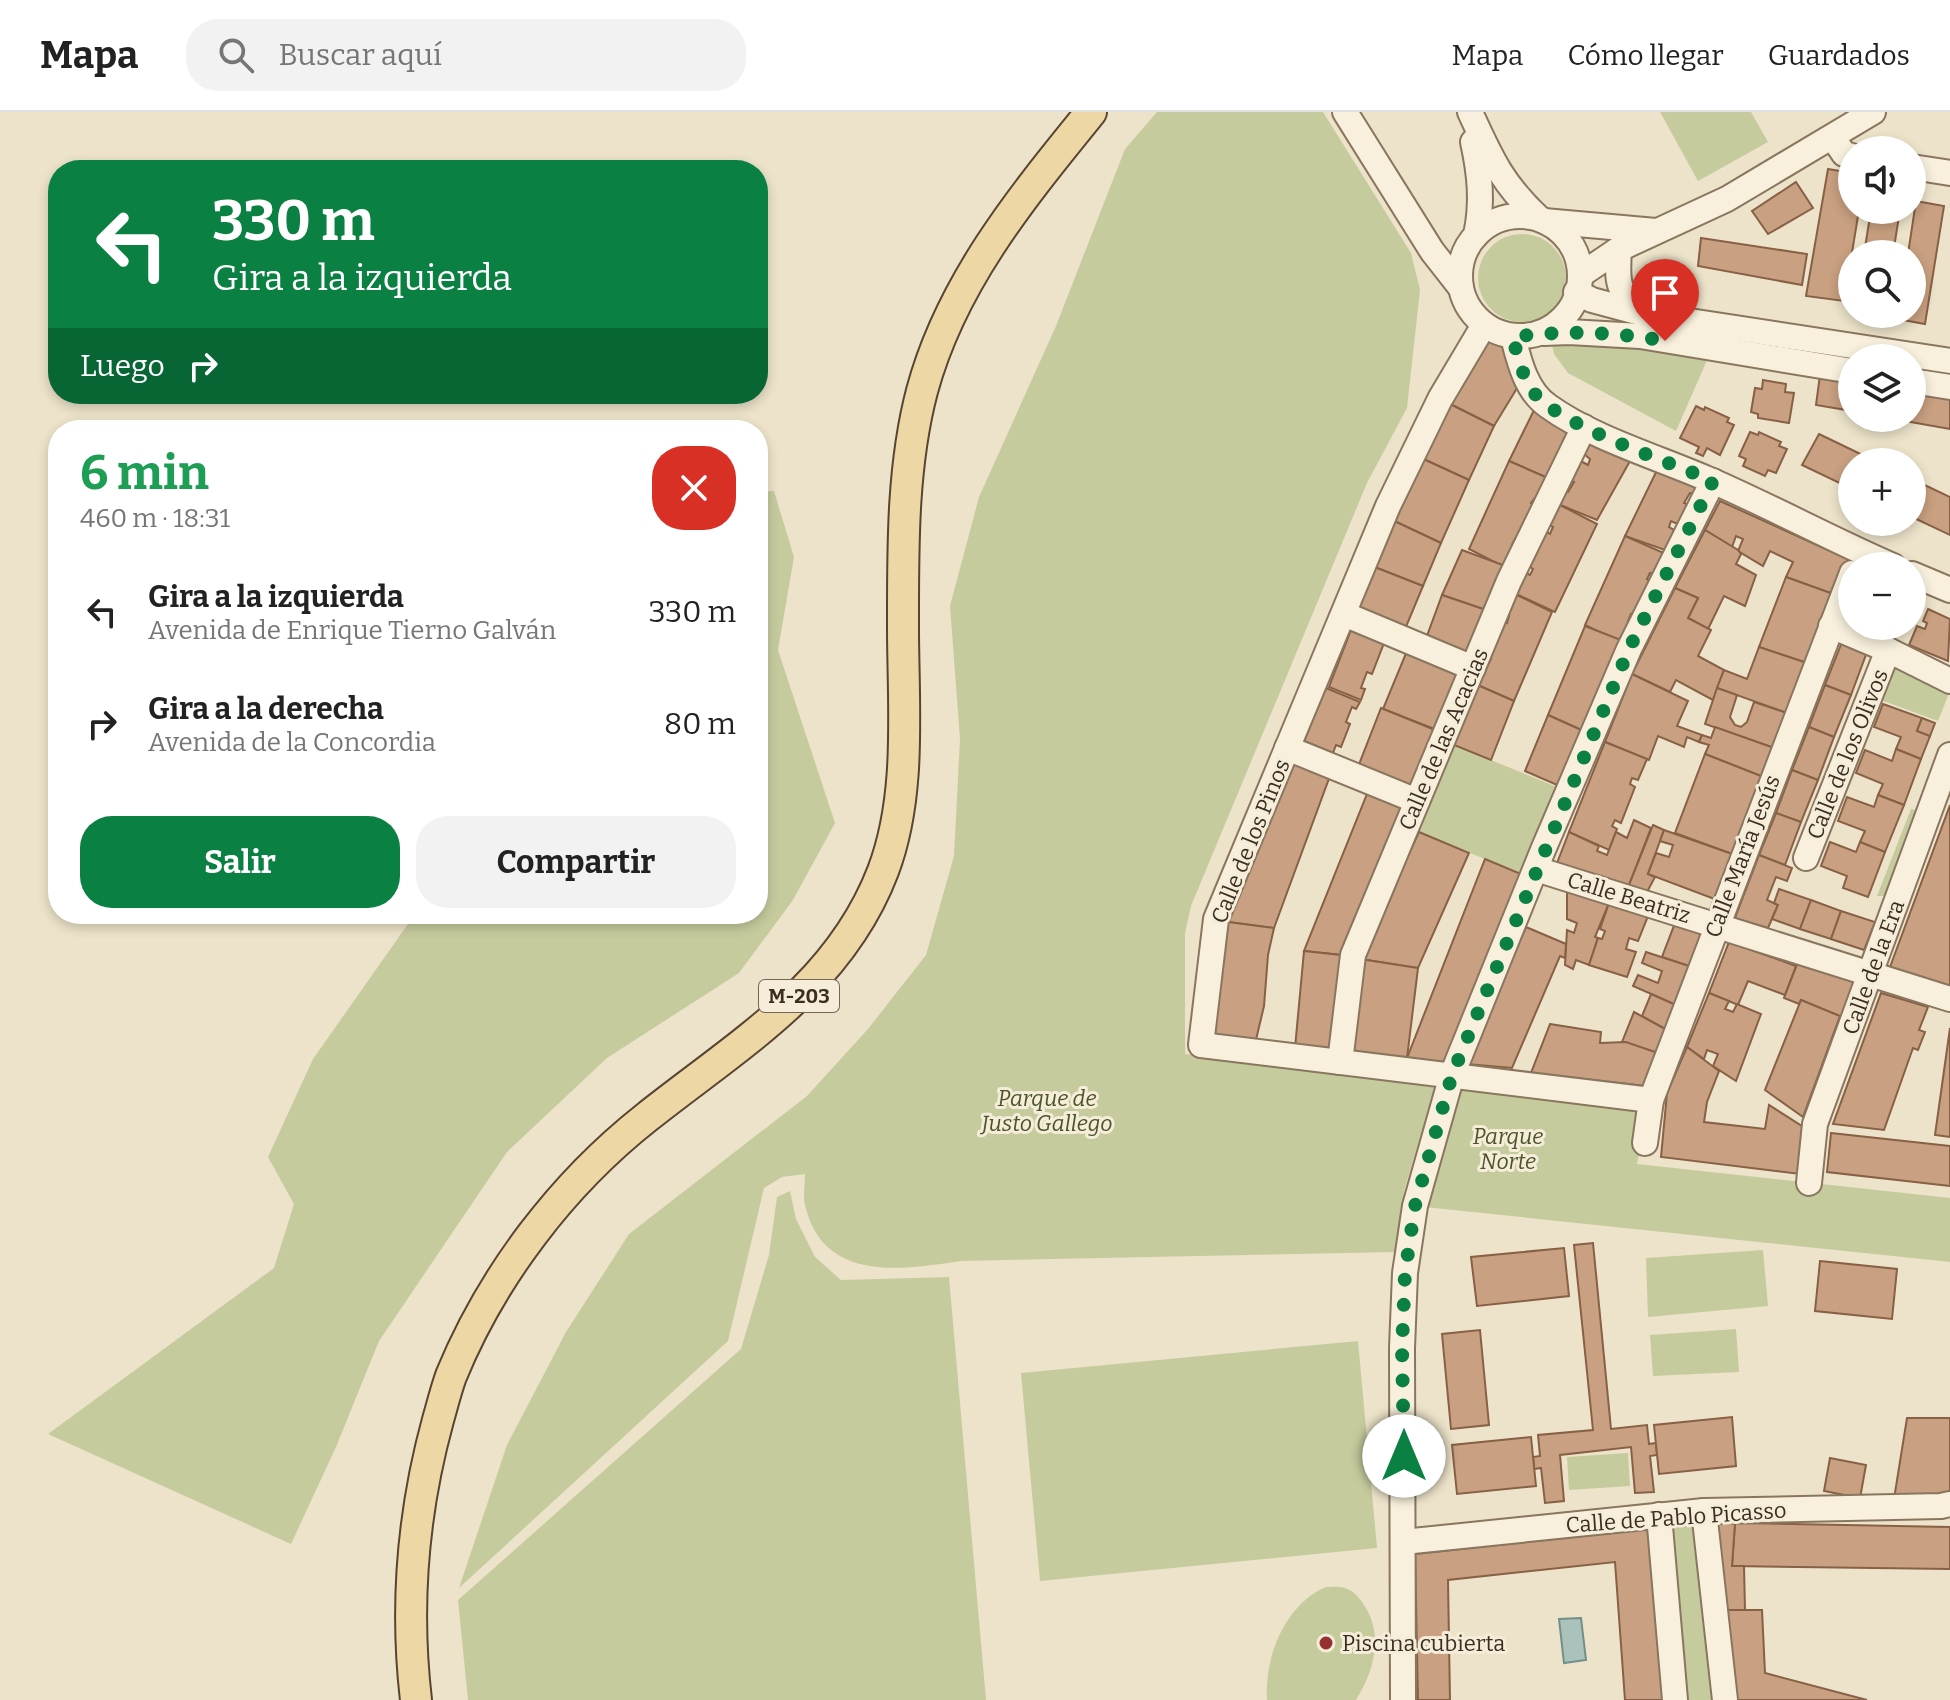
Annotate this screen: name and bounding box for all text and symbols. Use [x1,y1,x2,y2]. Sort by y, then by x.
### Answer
search box [186,19,746,91]
text: Mapa [40,32,138,78]
icon: search [214,33,258,77]
text: Buscar aquí [278,37,442,73]
text: Mapa [1452,39,1523,72]
text: Cómo llegar [1567,39,1724,72]
text: Guardados [1768,39,1910,72]
map controls [1838,136,1926,640]
button: sound [1838,136,1926,224]
text: 330 m [212,188,375,255]
icon: left [80,192,184,296]
button: search [1838,240,1926,328]
text: Gira a la izquierda [212,256,512,300]
pin [1631,259,1699,341]
icon: arrive [1643,271,1687,315]
icon: right [181,344,225,388]
button: layers [1838,344,1926,432]
text: Luego [80,348,165,384]
text: 6 min [80,444,209,502]
button: close [652,446,736,530]
button: + [1838,448,1926,536]
text: 460 m · 18:31 [80,503,230,534]
button: − [1838,552,1926,640]
text: Gira a la izquierda [148,579,404,615]
icon: left [80,590,124,634]
text: 330 m [649,594,736,630]
text: Avenida de Enrique Tierno Galván [148,615,556,646]
street label: Calle de las Acacias [1393,644,1494,834]
street label: Calle de los Olivos [1801,665,1894,843]
text: Gira a la derecha [148,691,384,727]
icon: right [80,702,124,746]
text: 80 m [664,706,736,742]
text: Avenida de la Concordia [148,727,436,758]
street label: Calle de los Pinos [1205,755,1296,927]
street label: Calle María Jesús [1699,771,1786,941]
button: Salir [80,816,400,908]
button: Compartir [416,816,736,908]
street label: Calle Beatriz [1564,866,1694,929]
street label: Calle de la Era [1837,896,1910,1038]
road number: M-203 [759,980,839,1012]
park label: Parque de Justo Gallego [979,1085,1113,1137]
park label: Parque Norte [1473,1123,1543,1175]
position arrow [1362,1414,1446,1498]
street label: Calle de Pablo Picasso [1565,1496,1787,1539]
place label: Piscina cubierta [1342,1630,1505,1657]
marker: Piscina cubierta [1317,1634,1335,1652]

